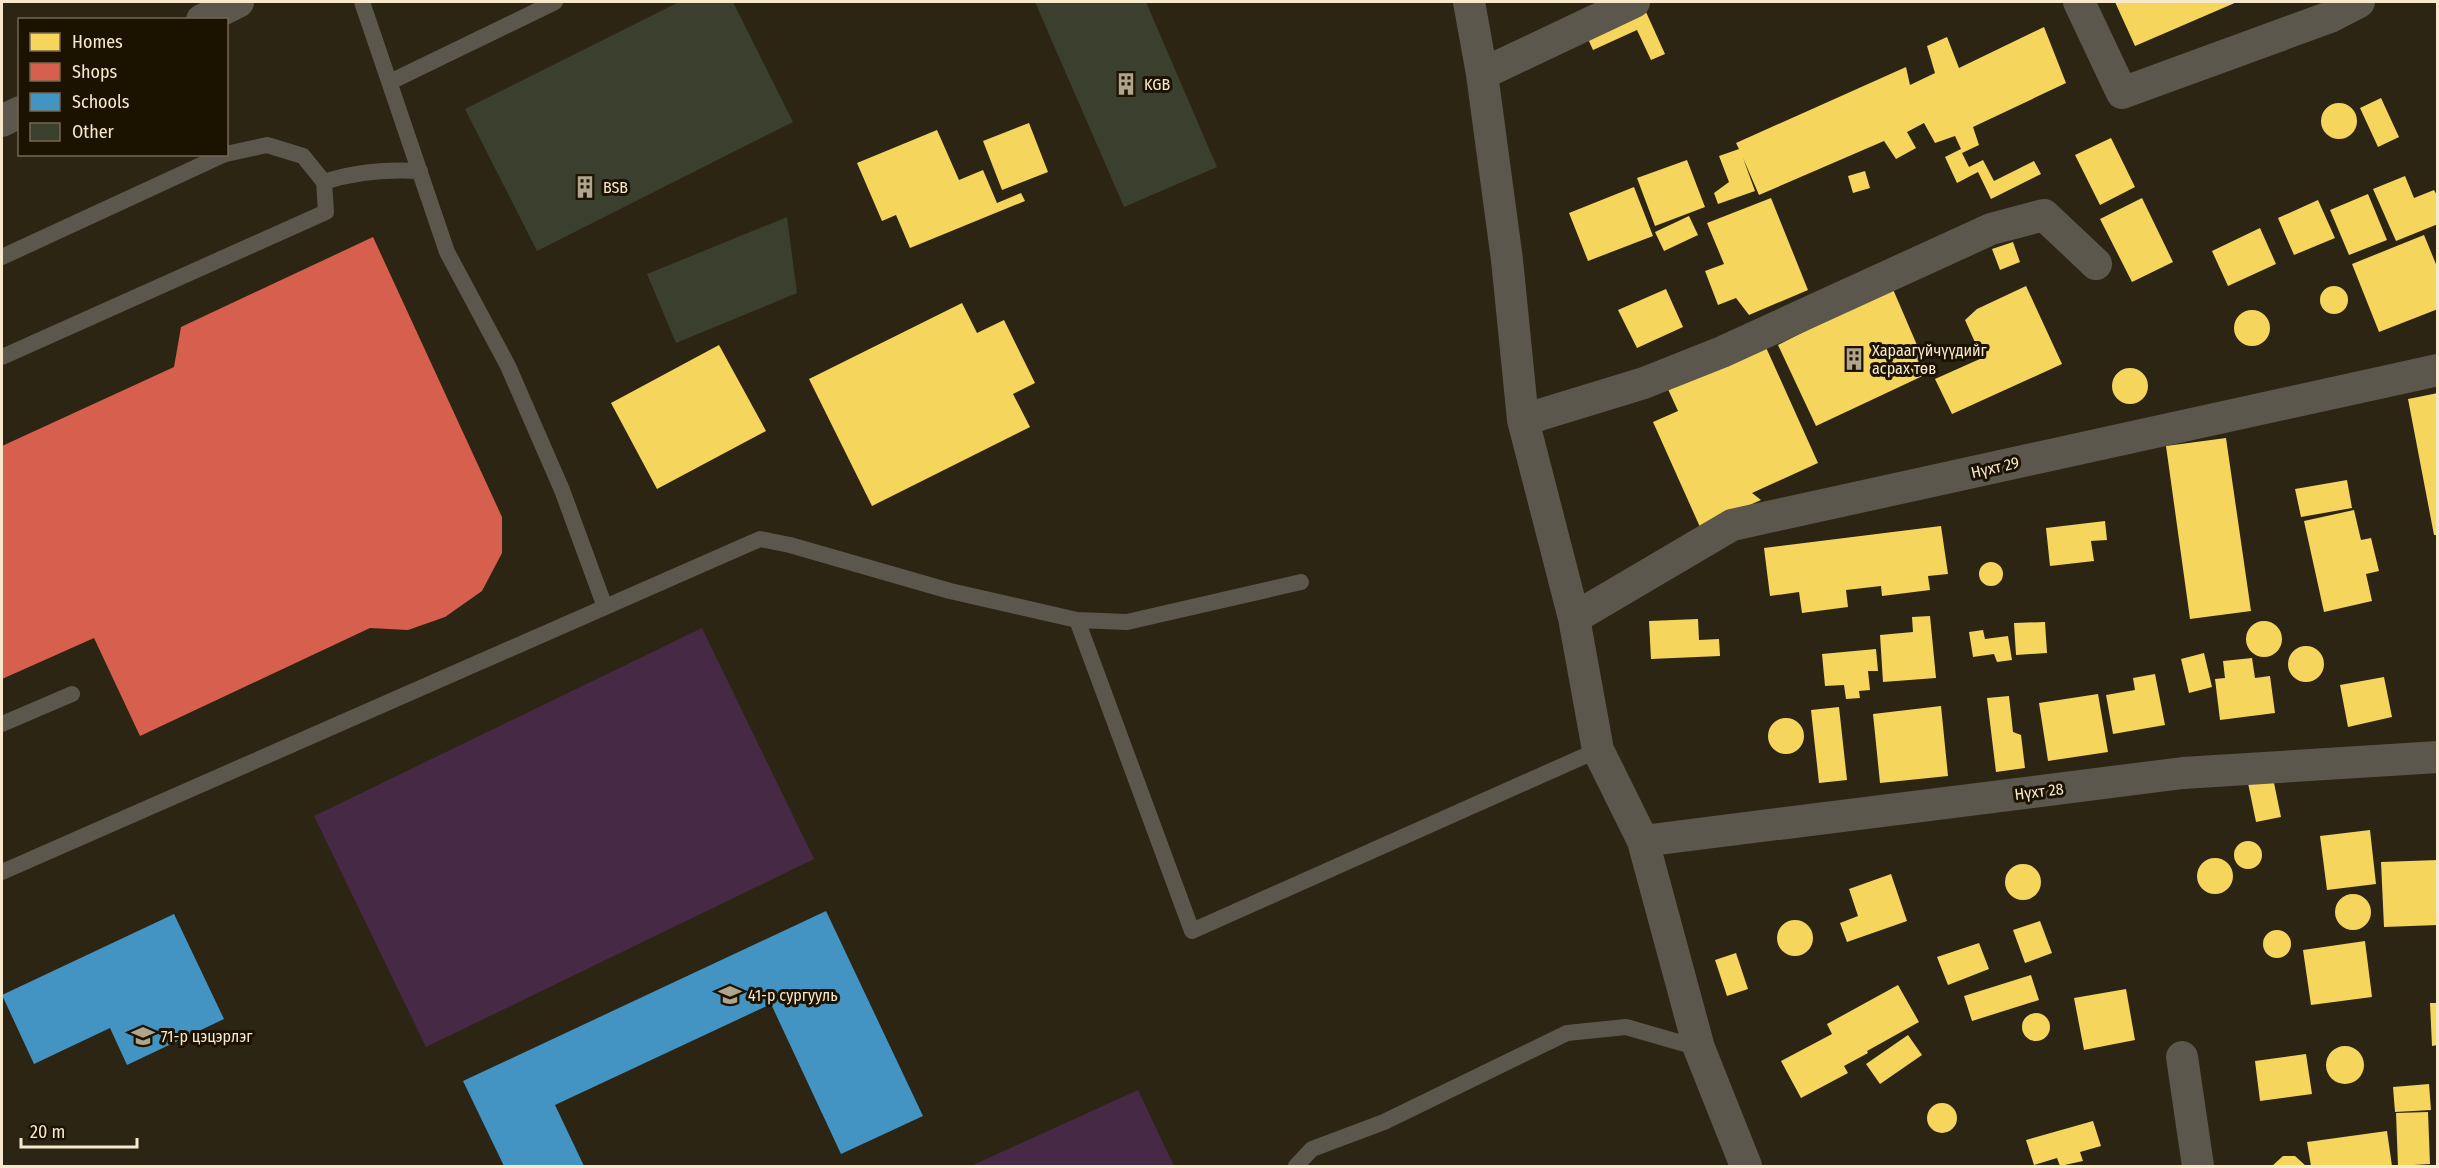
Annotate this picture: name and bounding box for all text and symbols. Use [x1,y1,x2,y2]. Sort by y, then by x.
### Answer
legend [18,18,228,156]
text: Homes [72,31,123,53]
text: Shops [72,61,117,83]
building icon: KGB [1113,71,1139,97]
place label: KGB [1144,75,1170,94]
text: Schools [72,91,130,113]
text: Other [72,121,115,143]
building icon: BSB [572,174,598,200]
place label: BSB [603,178,628,197]
place label: Хараагүйчүүдийг асрах төв [1872,341,1988,378]
building icon: Хараагүйчүүдийг асрах төв [1841,346,1867,372]
street label: Нүхт 29 [1969,453,2021,482]
street label: Нүхт 28 [2014,779,2065,804]
school or university icon: 41-р сургууль [717,982,743,1008]
place label: 41-р сургууль [748,986,838,1005]
school or university icon: 71-р цэцэрлэг [130,1023,156,1049]
place label: 71-р цэцэрлэг [161,1027,253,1046]
scale bar [21,1111,136,1149]
text: 20 m [30,1121,65,1143]

